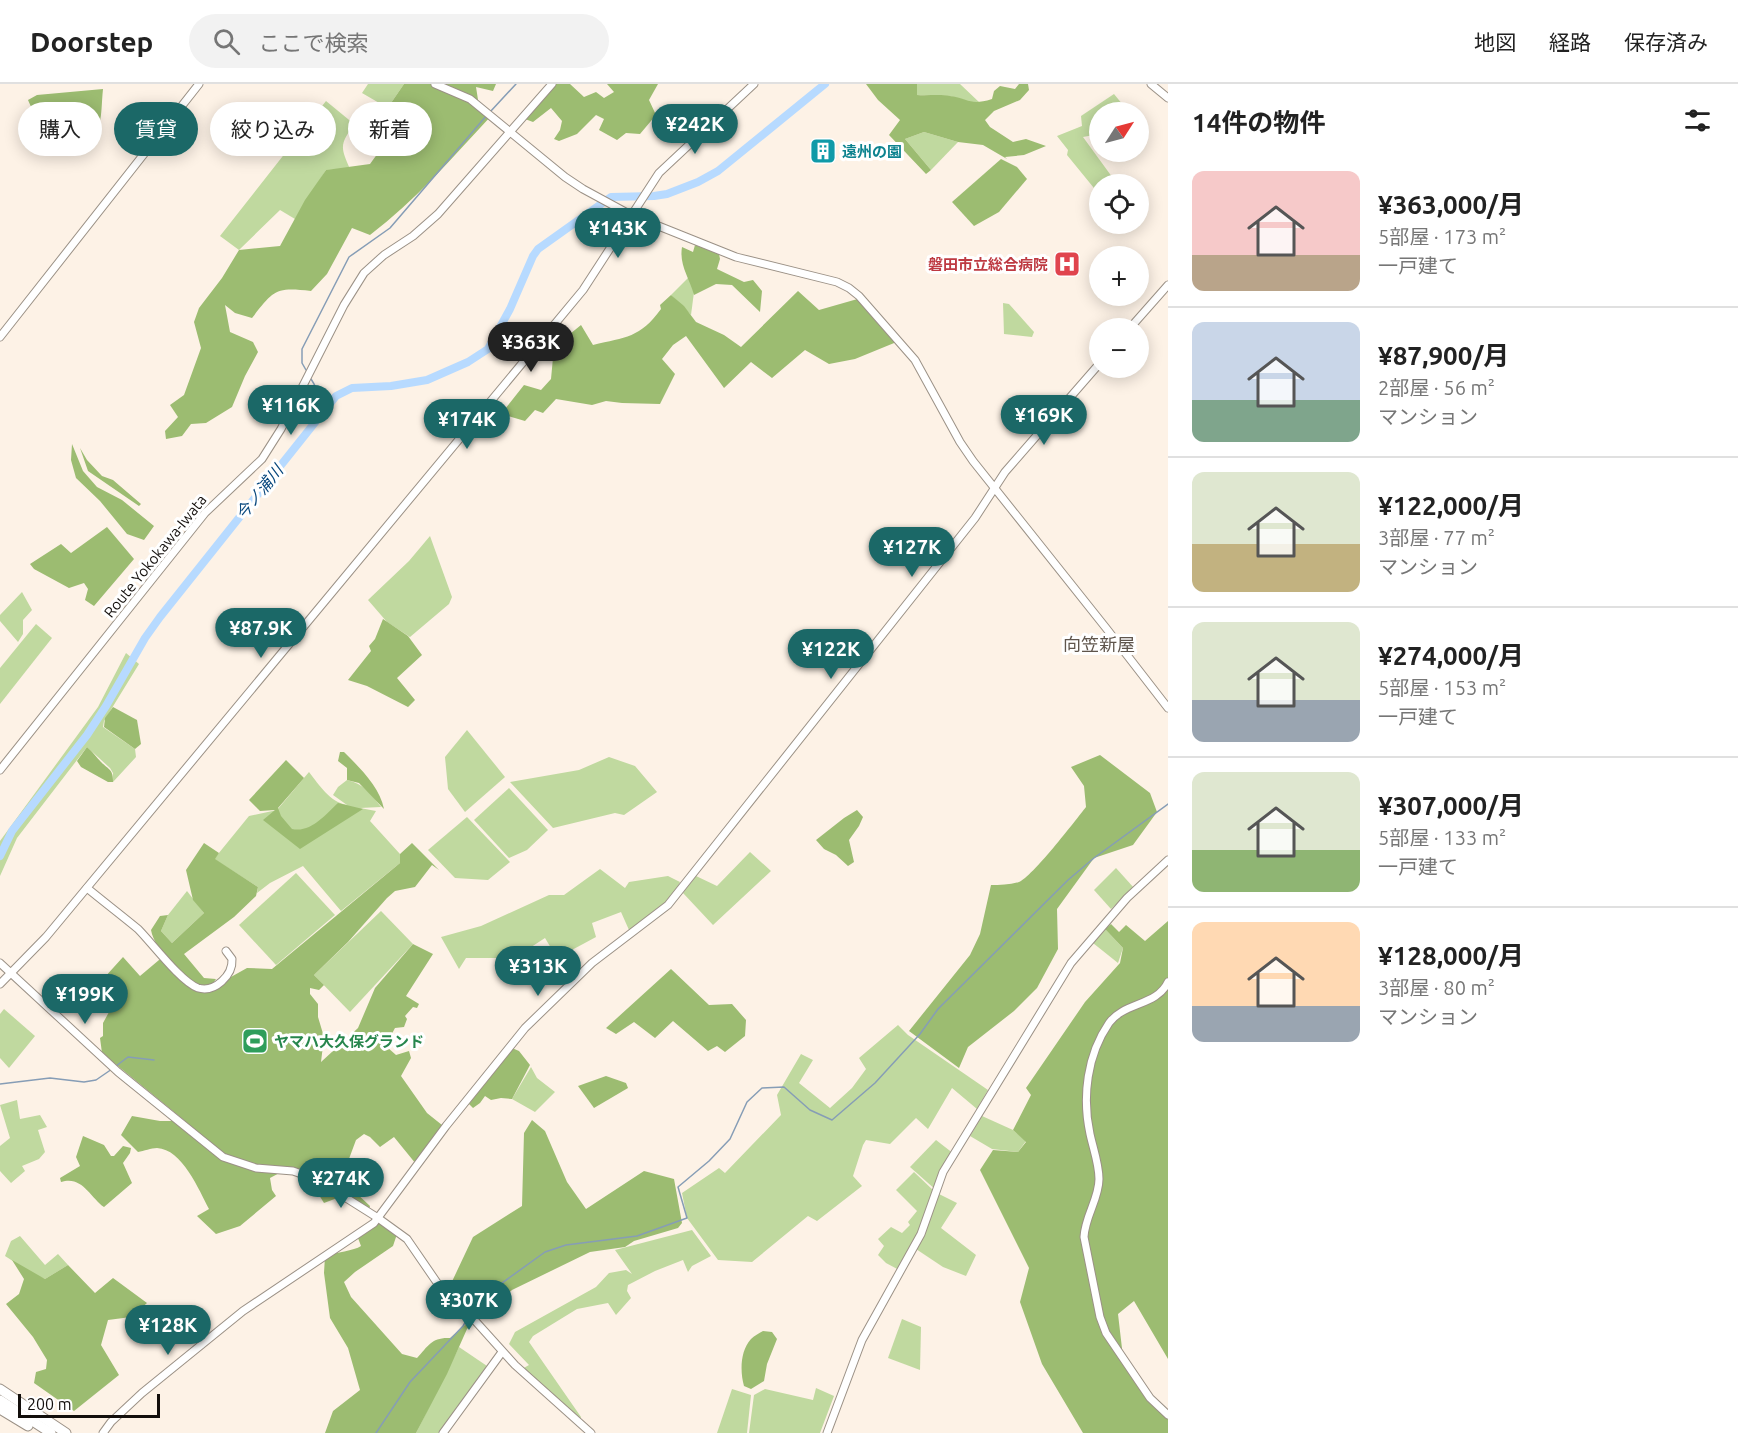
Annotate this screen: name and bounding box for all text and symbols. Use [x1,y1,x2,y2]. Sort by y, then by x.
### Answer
search box [189,14,609,68]
icon: search [210,25,243,58]
text: Doorstep [30,26,153,57]
text: ここで検索 [258,30,368,55]
text: 地図 [1474,30,1516,54]
text: 経路 [1549,30,1591,54]
text: 保存済み [1624,30,1708,54]
chip: 購入 [18,102,102,156]
chip: 賃貸 [114,102,198,156]
chip: 絞り込み [210,102,336,156]
chip: 新着 [348,102,432,156]
north arrow [1089,102,1149,162]
map controls [1089,102,1149,378]
pin: ¥242K [653,104,737,155]
icon: filters [1681,104,1714,137]
text: 14件の物件 [1192,108,1325,137]
text: ¥242K [666,112,724,135]
building icon: 遠州の園 [808,136,838,166]
place label: 遠州の園 [842,143,902,160]
button: locate [1089,174,1149,234]
text: ¥363,000/月 [1378,190,1524,219]
icon: home [1240,195,1312,267]
pin: ¥143K [576,208,660,259]
text: ¥143K [589,216,647,239]
text: 5部屋 · 173 m² [1378,225,1506,248]
button: + [1089,246,1149,306]
hospital icon: 磐田市立総合病院 [1052,249,1082,279]
text: 一戸建て [1378,254,1458,277]
place label: 磐田市立総合病院 [928,256,1048,273]
button: − [1089,318,1149,378]
pin: ¥363K [489,322,573,373]
text: ¥363K [502,330,560,353]
text: ¥87,900/月 [1378,341,1509,370]
icon: home [1240,346,1312,418]
text: 2部屋 · 56 m² [1378,376,1495,399]
pin: ¥116K [249,385,333,436]
text: ¥116K [262,393,320,416]
pin: ¥169K [1002,395,1086,446]
pin: ¥174K [425,399,509,450]
text: ¥169K [1015,403,1073,426]
text: マンション [1378,405,1478,428]
text: ¥174K [438,407,496,430]
water label: 今ノ浦川 [232,460,287,523]
street label: Route Yokokawa-Iwata [100,491,210,621]
text: ¥122,000/月 [1378,491,1524,520]
icon: home [1240,496,1312,568]
text: 3部屋 · 77 m² [1378,526,1495,549]
pin: ¥127K [870,527,954,578]
text: ¥127K [883,535,941,558]
text: マンション [1378,555,1478,578]
pin: ¥87.9K [212,608,310,659]
text: ¥87.9K [229,616,293,639]
pin: ¥122K [789,629,873,680]
district label: 向笠新屋 [1063,634,1135,654]
text: ¥122K [802,637,860,660]
text: ¥274,000/月 [1378,641,1524,670]
icon: home [1240,646,1312,718]
text: 5部屋 · 153 m² [1378,676,1506,699]
text: 一戸建て [1378,705,1458,728]
text: ¥307,000/月 [1378,791,1524,820]
icon: home [1240,796,1312,868]
text: 5部屋 · 133 m² [1378,826,1506,849]
text: 一戸建て [1378,855,1458,878]
text: ¥128,000/月 [1378,941,1524,970]
pin: ¥313K [496,946,580,997]
icon: home [1240,946,1312,1018]
text: ¥313K [509,954,567,977]
pin: ¥199K [43,974,127,1025]
text: 3部屋 · 80 m² [1378,976,1495,999]
text: ¥199K [56,982,114,1005]
text: マンション [1378,1005,1478,1028]
sports icon: ヤマハ大久保グランド [240,1026,270,1056]
place label: ヤマハ大久保グランド [274,1033,424,1050]
pin: ¥274K [299,1158,383,1209]
text: ¥274K [312,1166,370,1189]
pin: ¥307K [427,1280,511,1331]
text: ¥307K [440,1288,498,1311]
pin: ¥128K [126,1305,210,1356]
text: ¥128K [139,1313,197,1336]
scale bar [18,1391,160,1418]
text: 200 m [27,1395,72,1413]

